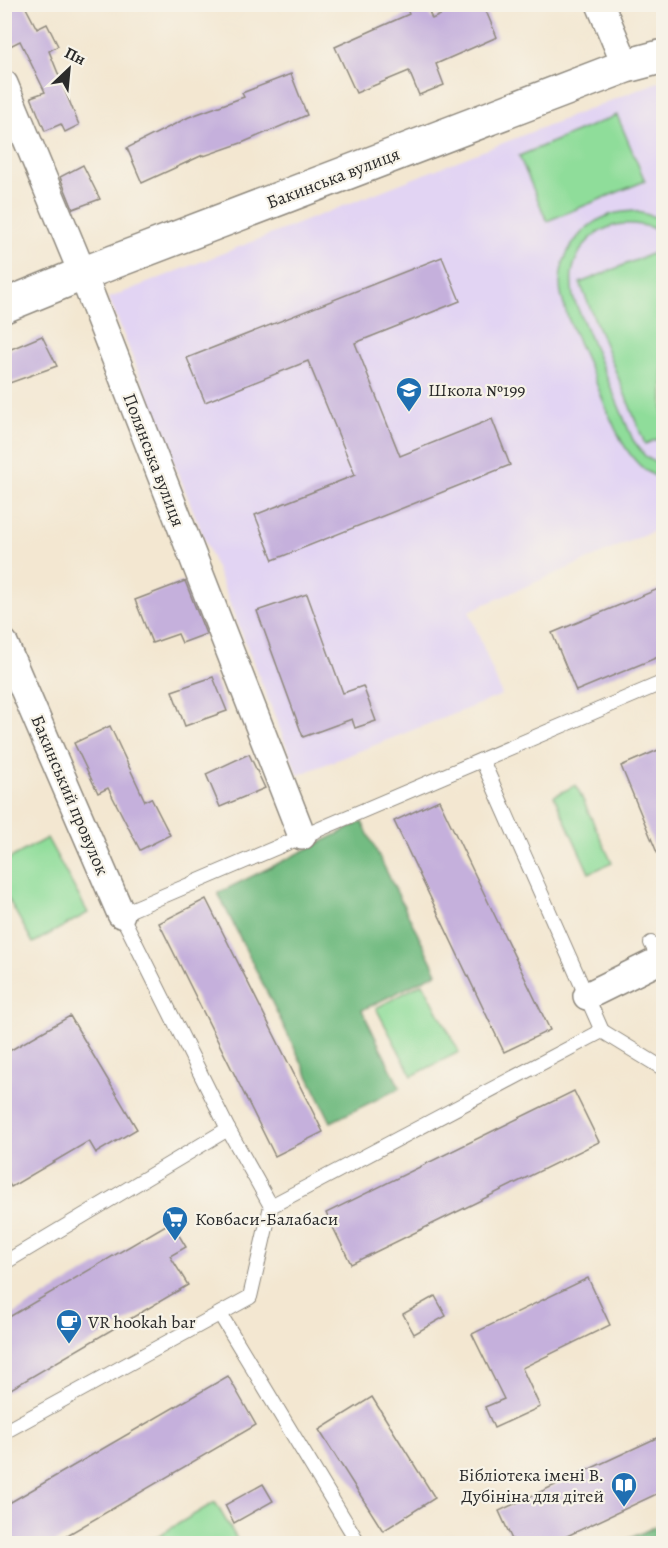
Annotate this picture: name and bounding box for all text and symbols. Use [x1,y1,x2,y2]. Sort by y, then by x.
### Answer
north arrow [39,39,99,99]
text: Пн [61,42,89,71]
street label: Бакинська вулиця [263,142,403,214]
school or university icon: Школа №199 [394,375,424,413]
place label: Школа №199 [428,378,526,402]
street label: Полянська вулиця [118,390,190,530]
street label: Бакинський провулок [25,711,115,879]
supermarket icon: Ковбаси-Балабаси [160,1204,190,1242]
place label: Ковбаси-Балабаси [195,1207,338,1231]
cafe icon: VR hookah bar [54,1307,84,1345]
place label: VR hookah bar [87,1310,196,1334]
place label: Бібліотека імені В. Дубініна для дітей [459,1463,604,1508]
library icon: Бібліотека імені В. Дубініна для дітей [609,1470,639,1508]

